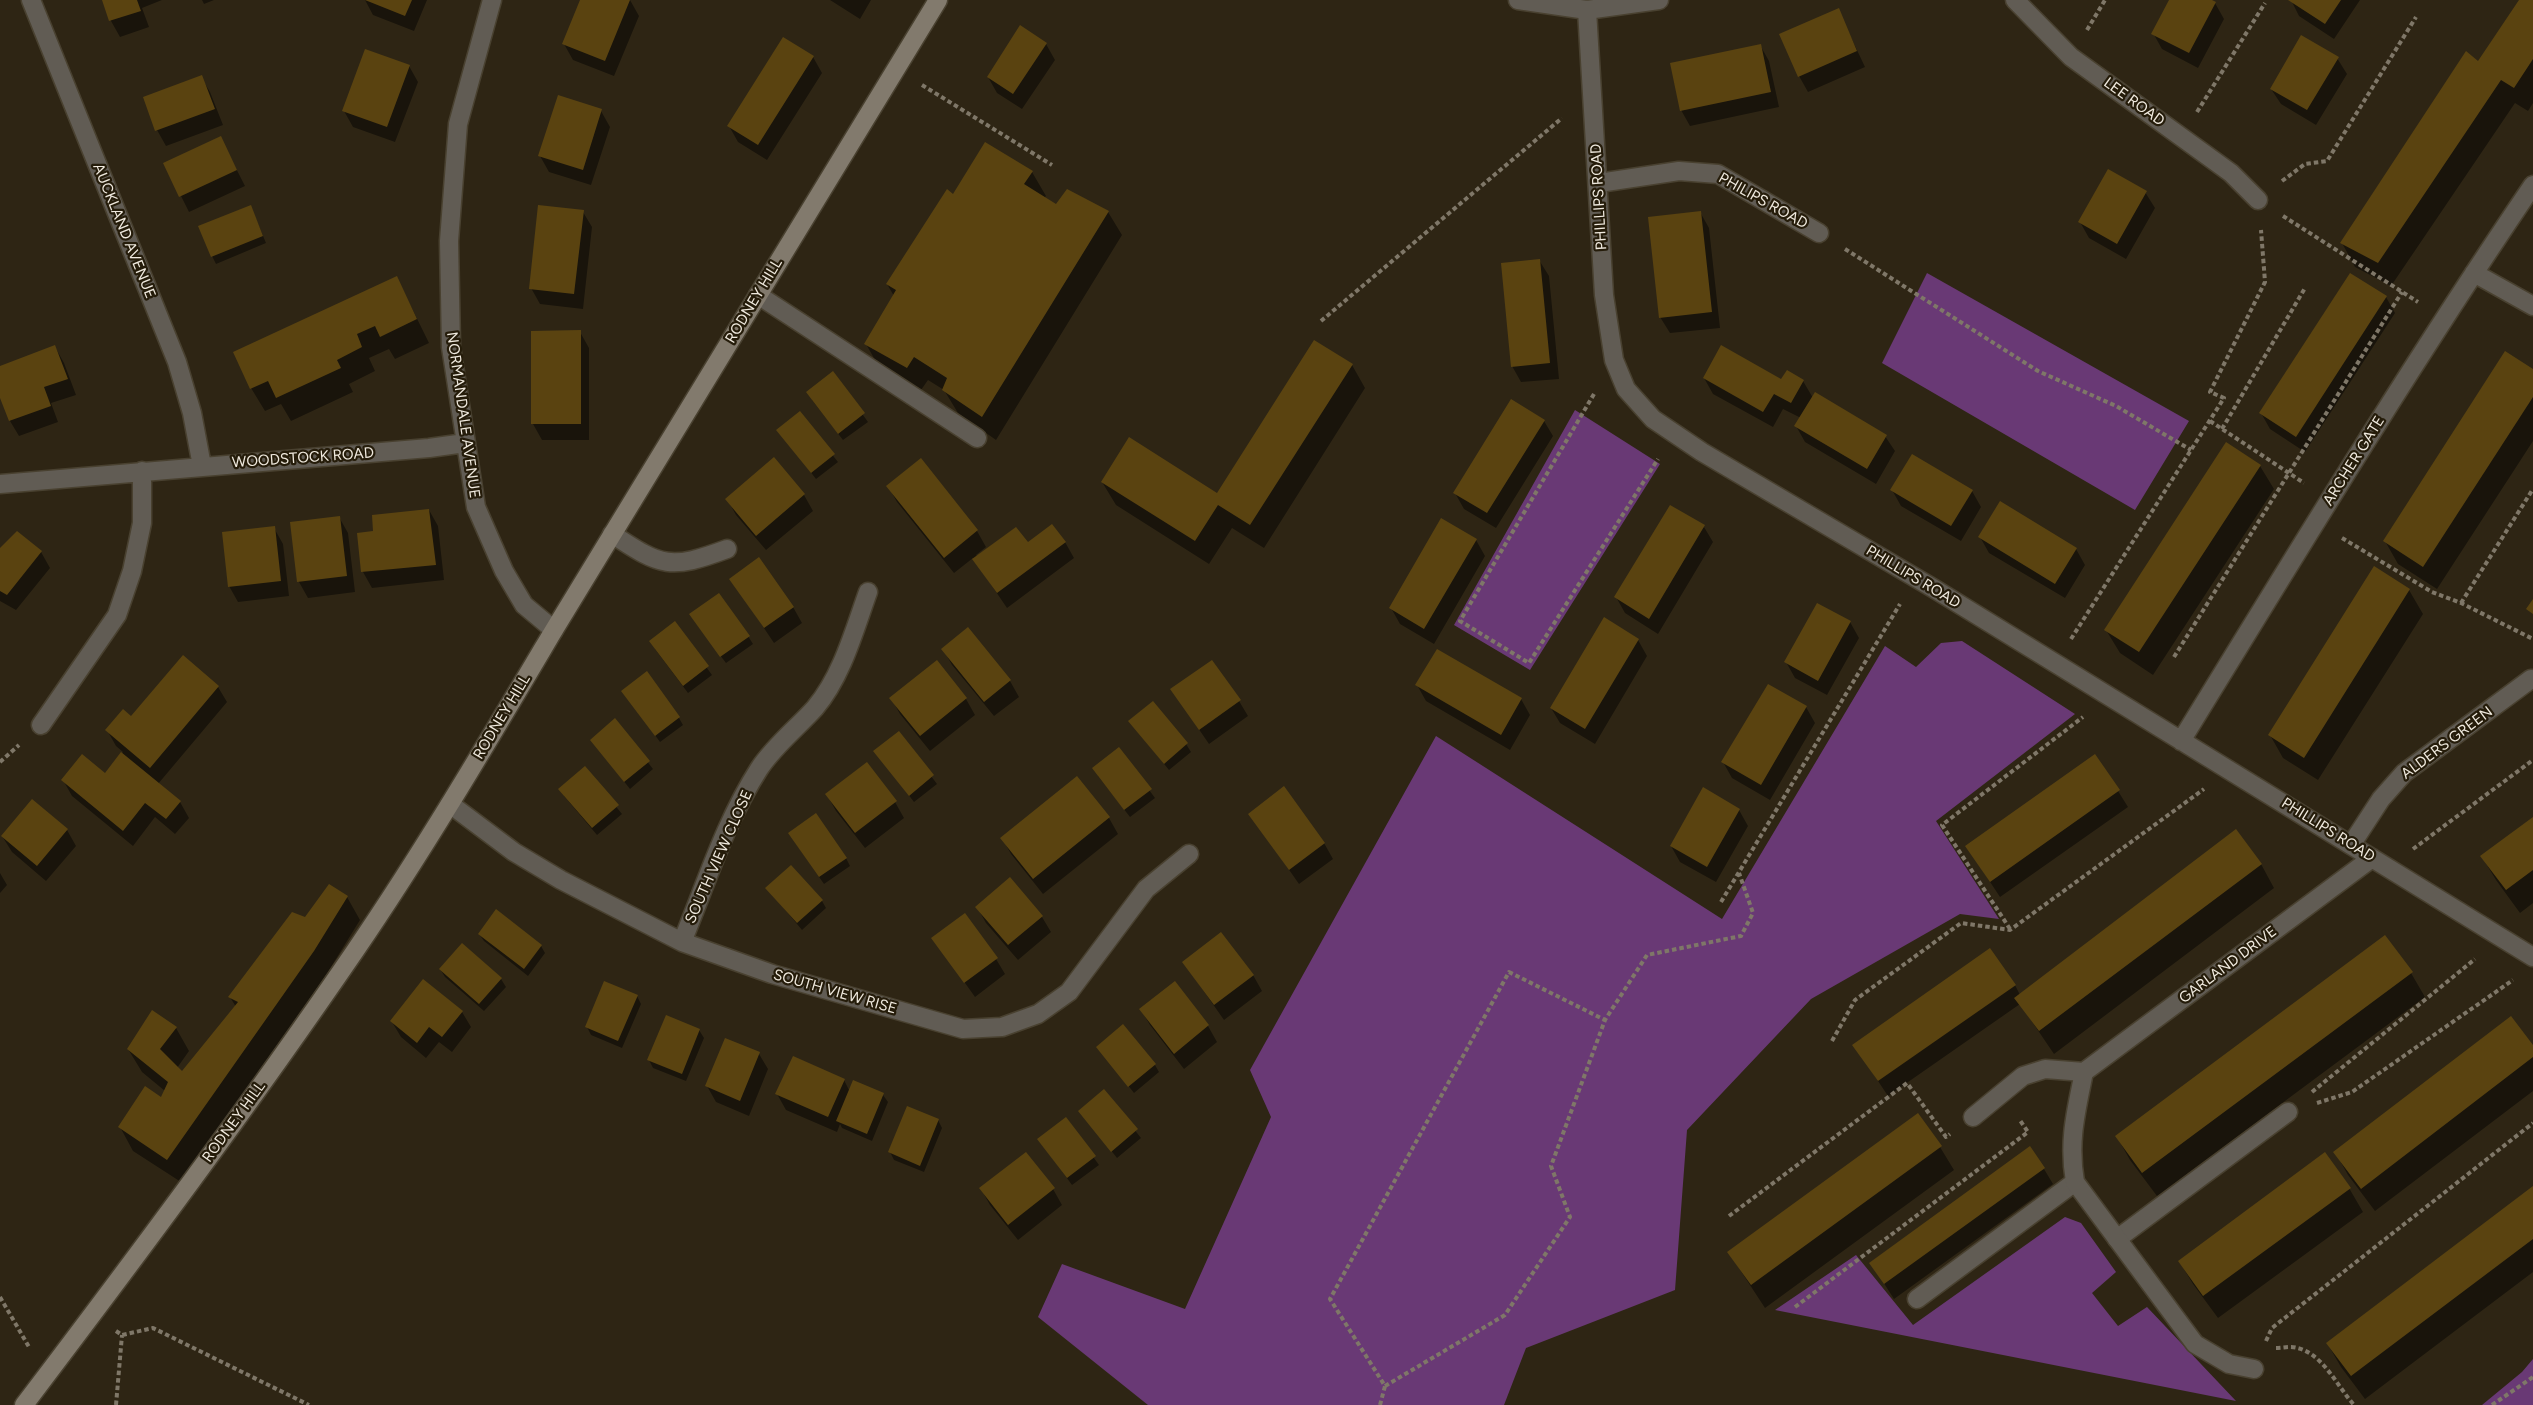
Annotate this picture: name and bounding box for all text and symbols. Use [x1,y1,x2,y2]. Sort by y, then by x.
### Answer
street label: LEE ROAD [2100,74,2168,130]
street label: PHILLIPS ROAD [1587,143,1611,251]
street label: AUCKLAND AVENUE [89,161,159,301]
street label: PHILIPS ROAD [1715,169,1811,233]
street label: RODNEY HILL [722,255,786,347]
street label: NORMANDALE AVENUE [442,331,484,499]
street label: ARCHER GATE [2319,413,2389,509]
street label: WOODSTOCK ROAD [231,444,375,472]
street label: PHILLIPS ROAD [1863,542,1963,612]
street label: RODNEY HILL [470,671,534,763]
street label: ALDERS GREEN [2398,703,2496,783]
street label: SOUTH VIEW CLOSE [681,788,757,926]
street label: PHILLIPS ROAD [2278,794,2378,866]
street label: GARLAND DRIVE [2176,922,2280,1008]
street label: SOUTH VIEW RISE [771,966,899,1018]
street label: RODNEY HILL [199,1078,269,1166]

